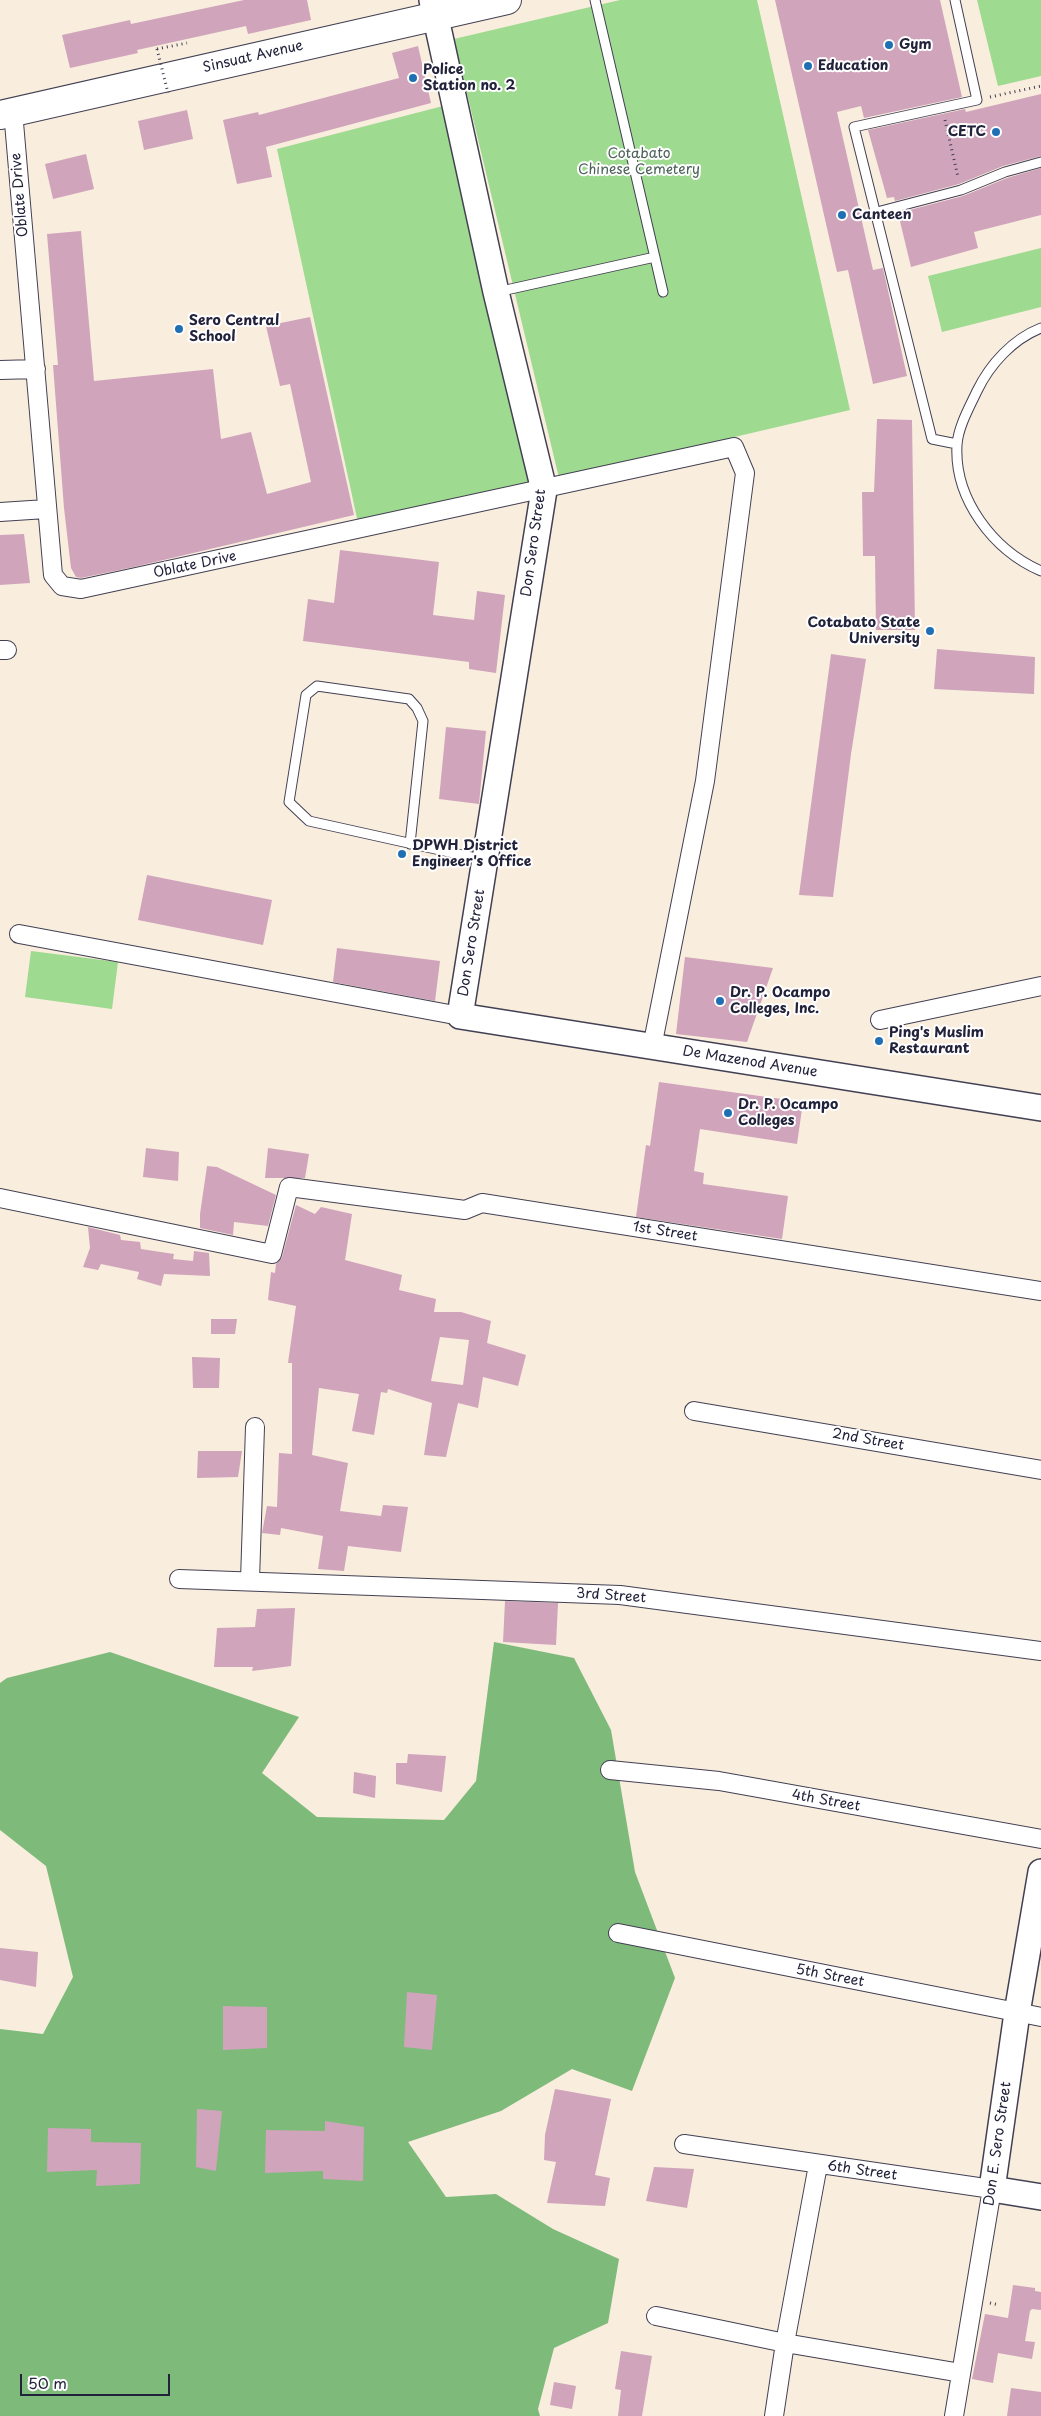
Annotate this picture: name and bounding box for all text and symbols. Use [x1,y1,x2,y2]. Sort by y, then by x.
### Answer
street label: Sinsuat Avenue [201,37,305,77]
place label: Gym [899,37,932,53]
marker: Gym [883,39,895,51]
place label: Education [818,58,888,74]
marker: Education [802,60,814,72]
place label: Police Station no. 2 [423,62,515,94]
marker: Police Station no. 2 [407,72,419,84]
place label: CETC [948,124,986,140]
marker: CETC [990,126,1002,138]
park label: Cotabato Chinese Cemetery [578,146,700,178]
street label: Oblate Drive [8,152,32,238]
place label: Canteen [852,207,911,223]
marker: Canteen [836,209,848,221]
place label: Sero Central School [189,313,279,346]
marker: Sero Central School [173,323,185,335]
street label: Don Sero Street [518,488,550,598]
street label: Oblate Drive [152,548,238,582]
place label: Cotabato State University [807,615,920,648]
marker: Cotabato State University [924,625,936,637]
place label: DPWH District Engineer's Office [412,838,531,870]
marker: DPWH District Engineer's Office [396,848,408,860]
street label: Don Sero Street [455,888,489,998]
place label: Dr. P. Ocampo Colleges, Inc. [730,985,830,1018]
marker: Dr. P. Ocampo Colleges, Inc. [714,995,726,1007]
place label: Ping's Muslim Restaurant [889,1025,984,1058]
marker: Ping's Muslim Restaurant [873,1035,885,1047]
street label: De Mazenod Avenue [681,1043,819,1081]
place label: Dr. P. Ocampo Colleges [738,1097,838,1130]
marker: Dr. P. Ocampo Colleges [722,1107,734,1119]
street label: 1st Street [632,1219,698,1245]
street label: 2nd Street [831,1425,905,1455]
street label: 3rd Street [575,1585,647,1607]
street label: 4th Street [790,1787,862,1815]
street label: 5th Street [794,1961,866,1991]
street label: Don E. Sero Street [981,2081,1015,2207]
street label: 6th Street [826,2158,898,2184]
scale bar [22,2364,172,2396]
text: 50 m [28,2371,67,2394]

